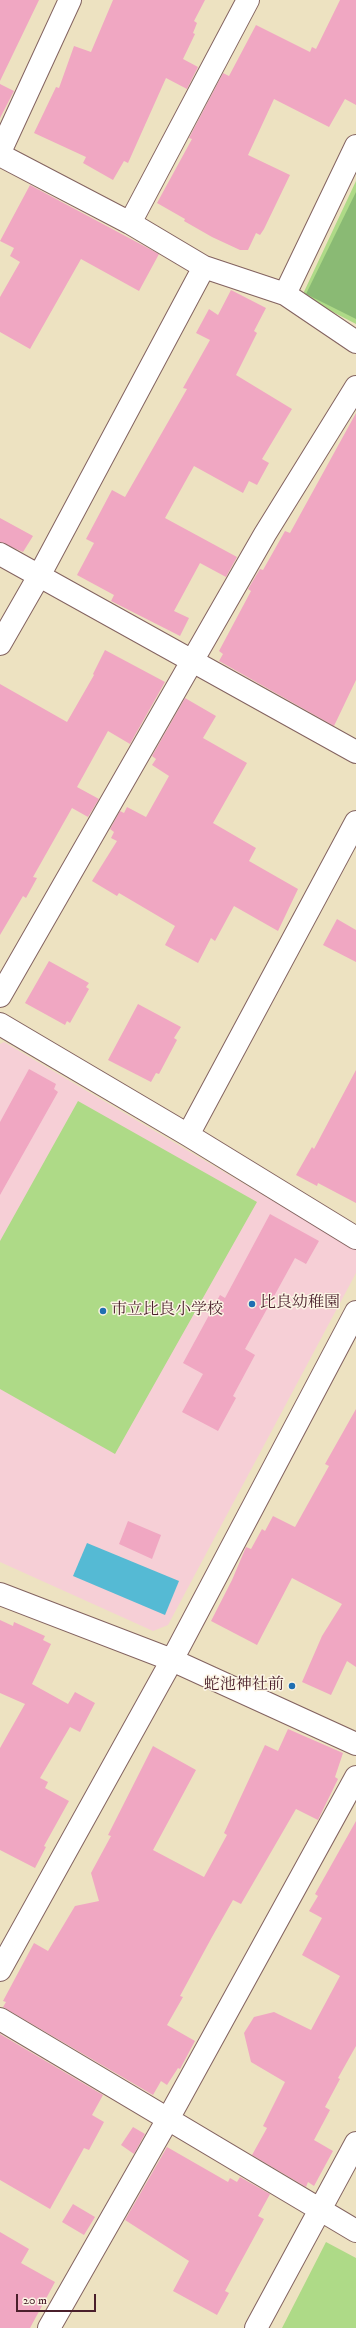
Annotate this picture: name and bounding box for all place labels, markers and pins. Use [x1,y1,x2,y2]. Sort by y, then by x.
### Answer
place label: 比良幼稚園 [260,1294,340,1314]
marker: 比良幼稚園 [247,1299,257,1309]
place label: 市立比良小学校 [111,1301,223,1321]
marker: 市立比良小学校 [98,1306,108,1316]
place label: 蛇池神社前 [204,1676,284,1696]
marker: 蛇池神社前 [287,1681,297,1691]

